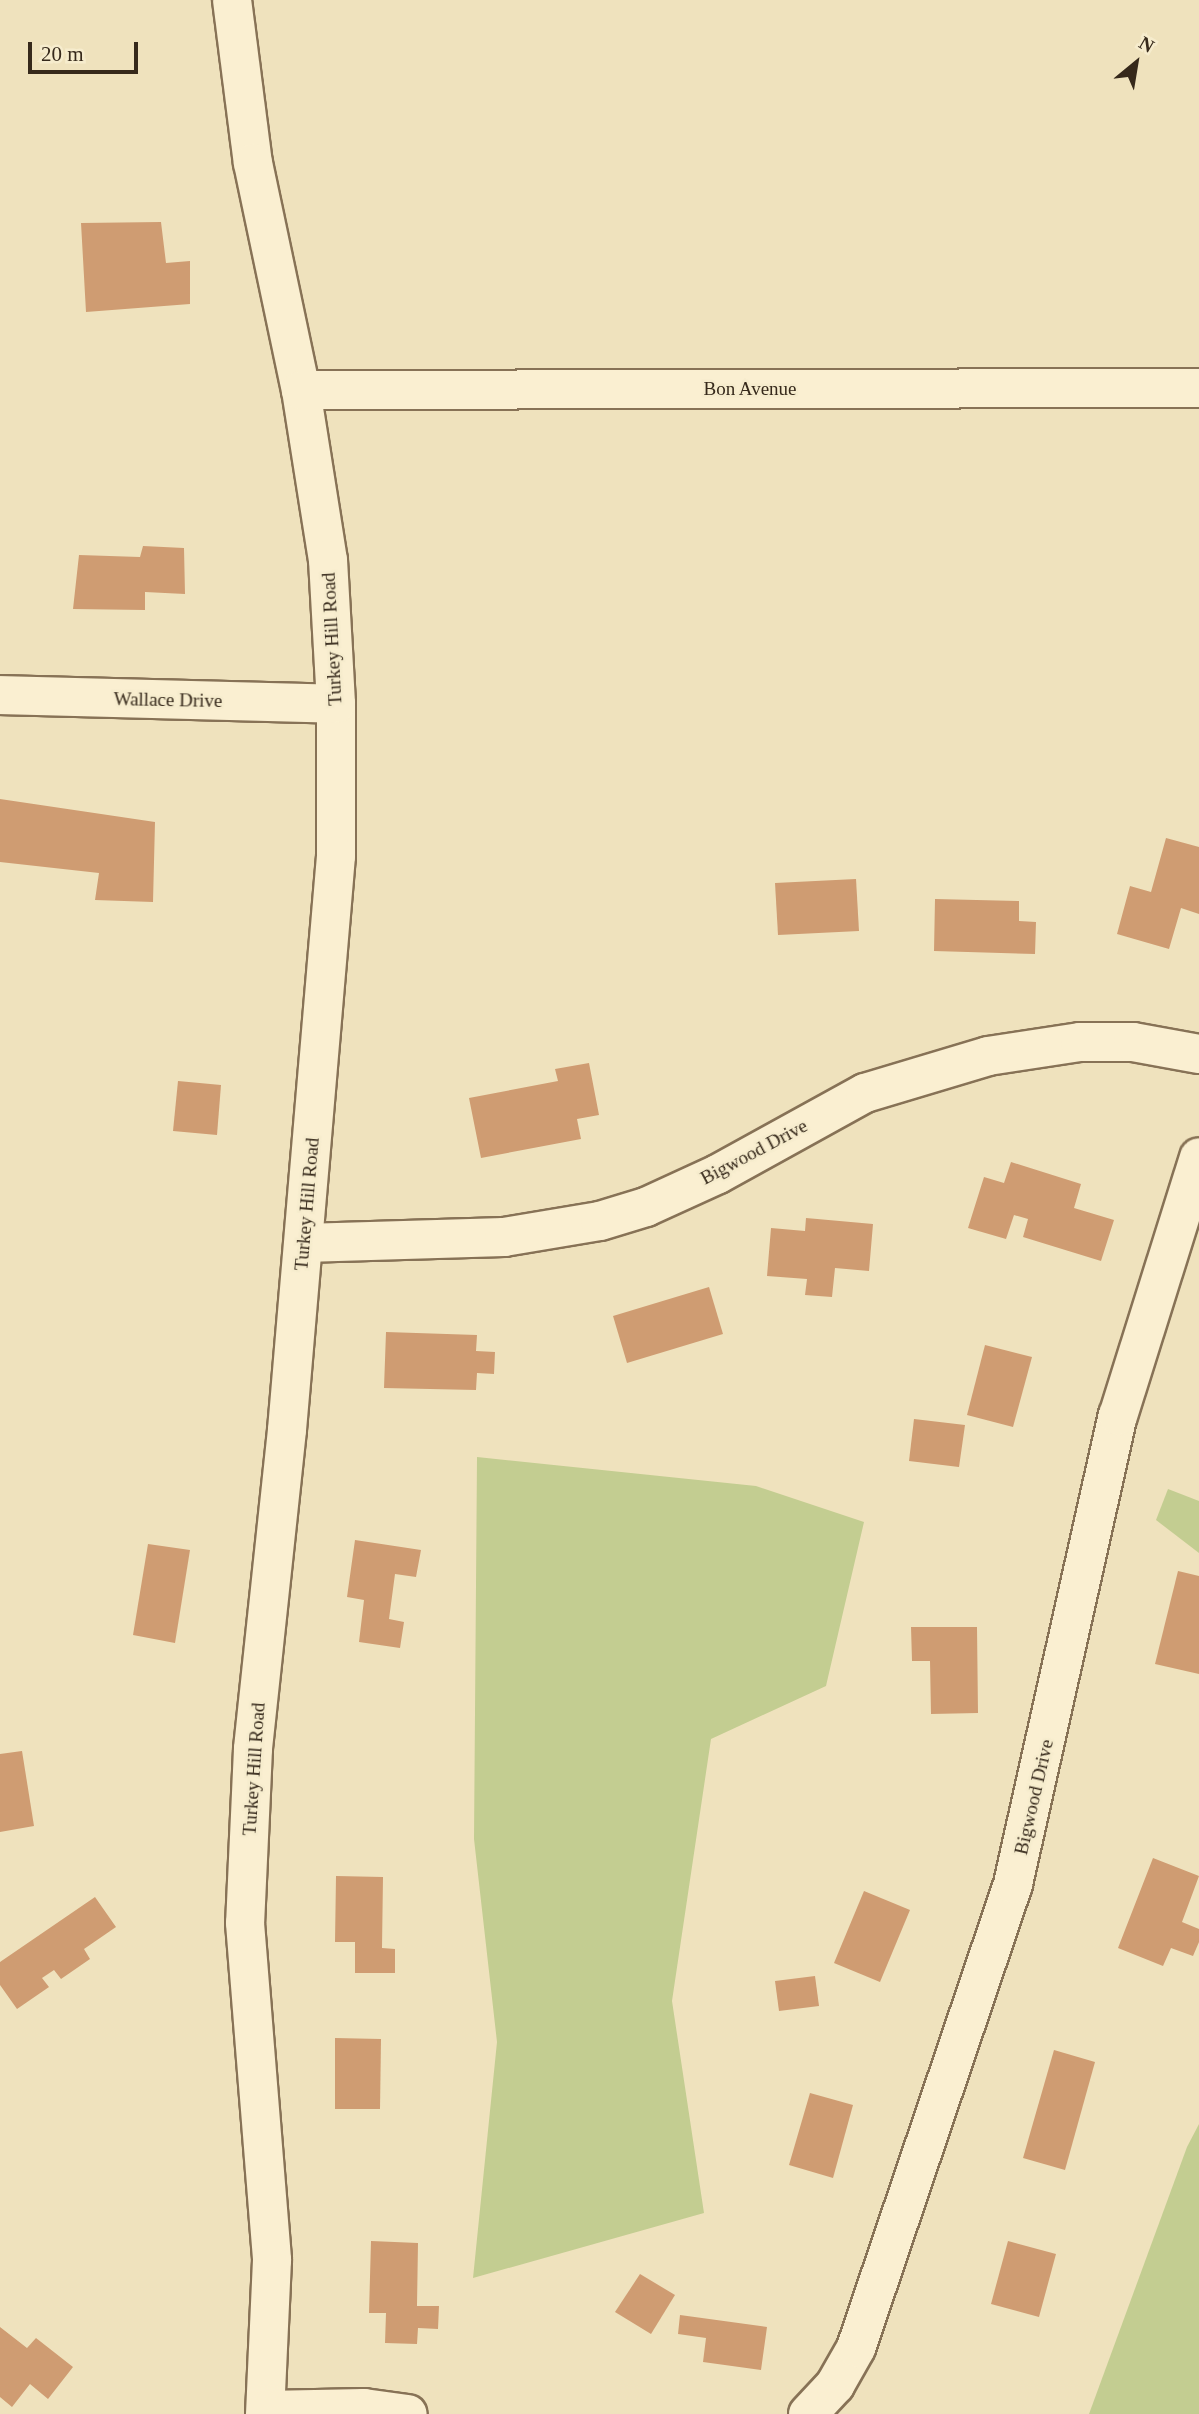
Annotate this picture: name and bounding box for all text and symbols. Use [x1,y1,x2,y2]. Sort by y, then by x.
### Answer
scale bar [32,28,142,72]
north arrow [1101,28,1171,98]
text: N [1136,32,1158,57]
text: 20 m [41,42,84,66]
street label: Bon Avenue [703,378,797,400]
street label: Turkey Hill Road [317,572,347,706]
street label: Wallace Drive [113,688,223,712]
street label: Bigwood Drive [697,1114,811,1190]
street label: Turkey Hill Road [290,1137,324,1271]
street label: Turkey Hill Road [238,1702,270,1836]
street label: Bigwood Drive [1010,1737,1058,1857]

